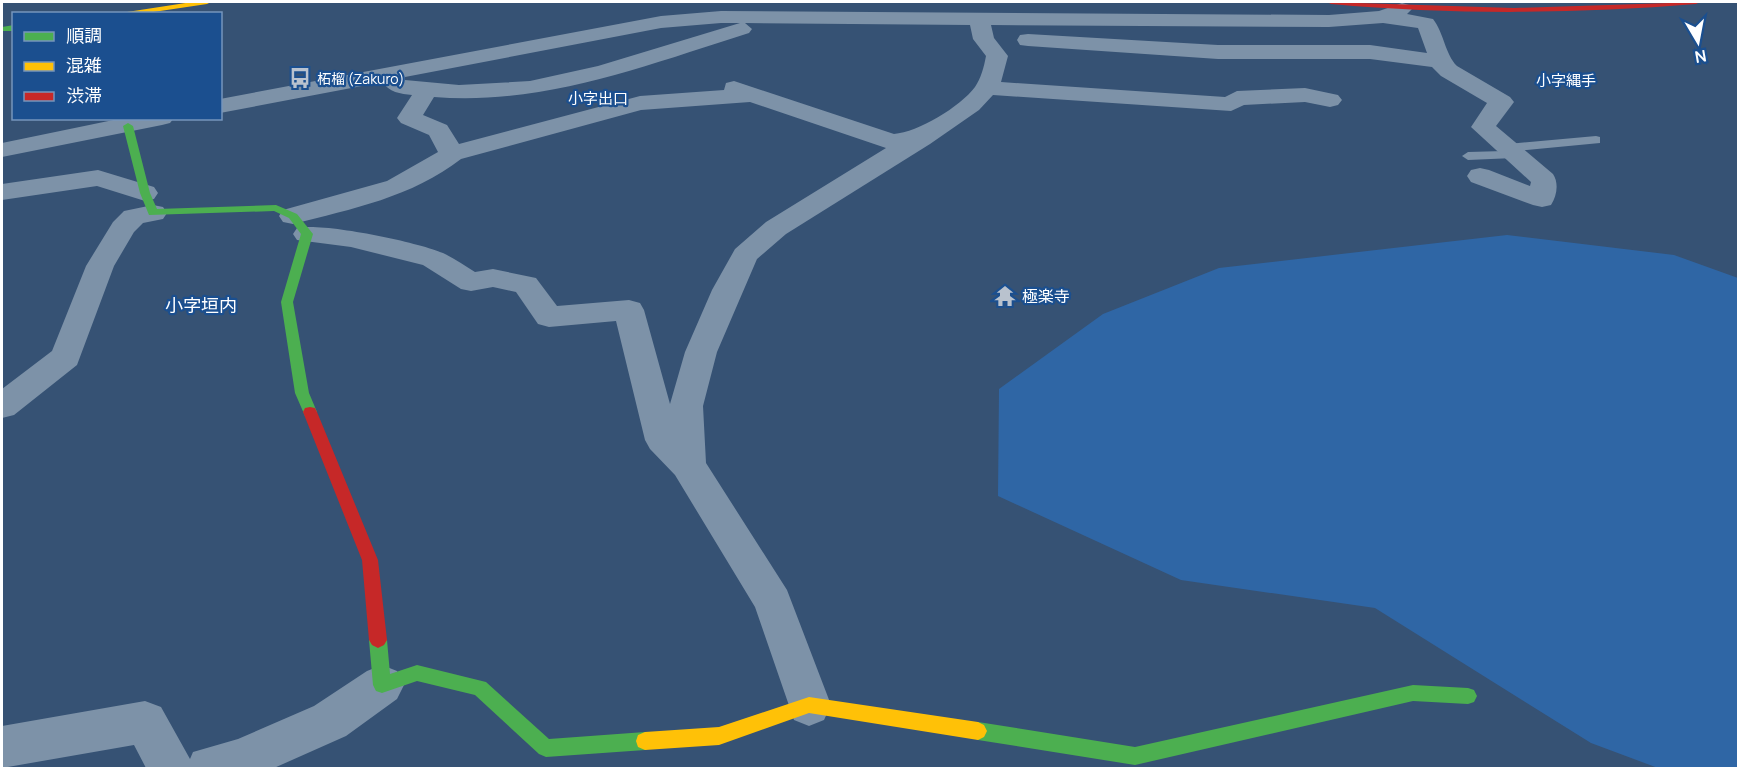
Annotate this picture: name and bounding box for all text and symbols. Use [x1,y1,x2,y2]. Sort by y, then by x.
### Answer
legend [12,12,222,120]
north arrow [1668,12,1728,72]
text: 順調 [66,23,102,47]
text: N [1693,45,1708,69]
text: 混雑 [66,53,102,77]
bus stop icon: 柘榴 (Zakuro) [288,66,312,90]
place label: 柘榴 (Zakuro) [317,69,405,88]
district label: 小字縄手 [1536,70,1596,91]
text: 渋滞 [66,83,102,107]
district label: 小字出口 [568,88,628,109]
temple icon: 極楽寺 [993,284,1017,308]
place label: 極楽寺 [1022,285,1070,307]
district label: 小字垣内 [165,293,237,317]

